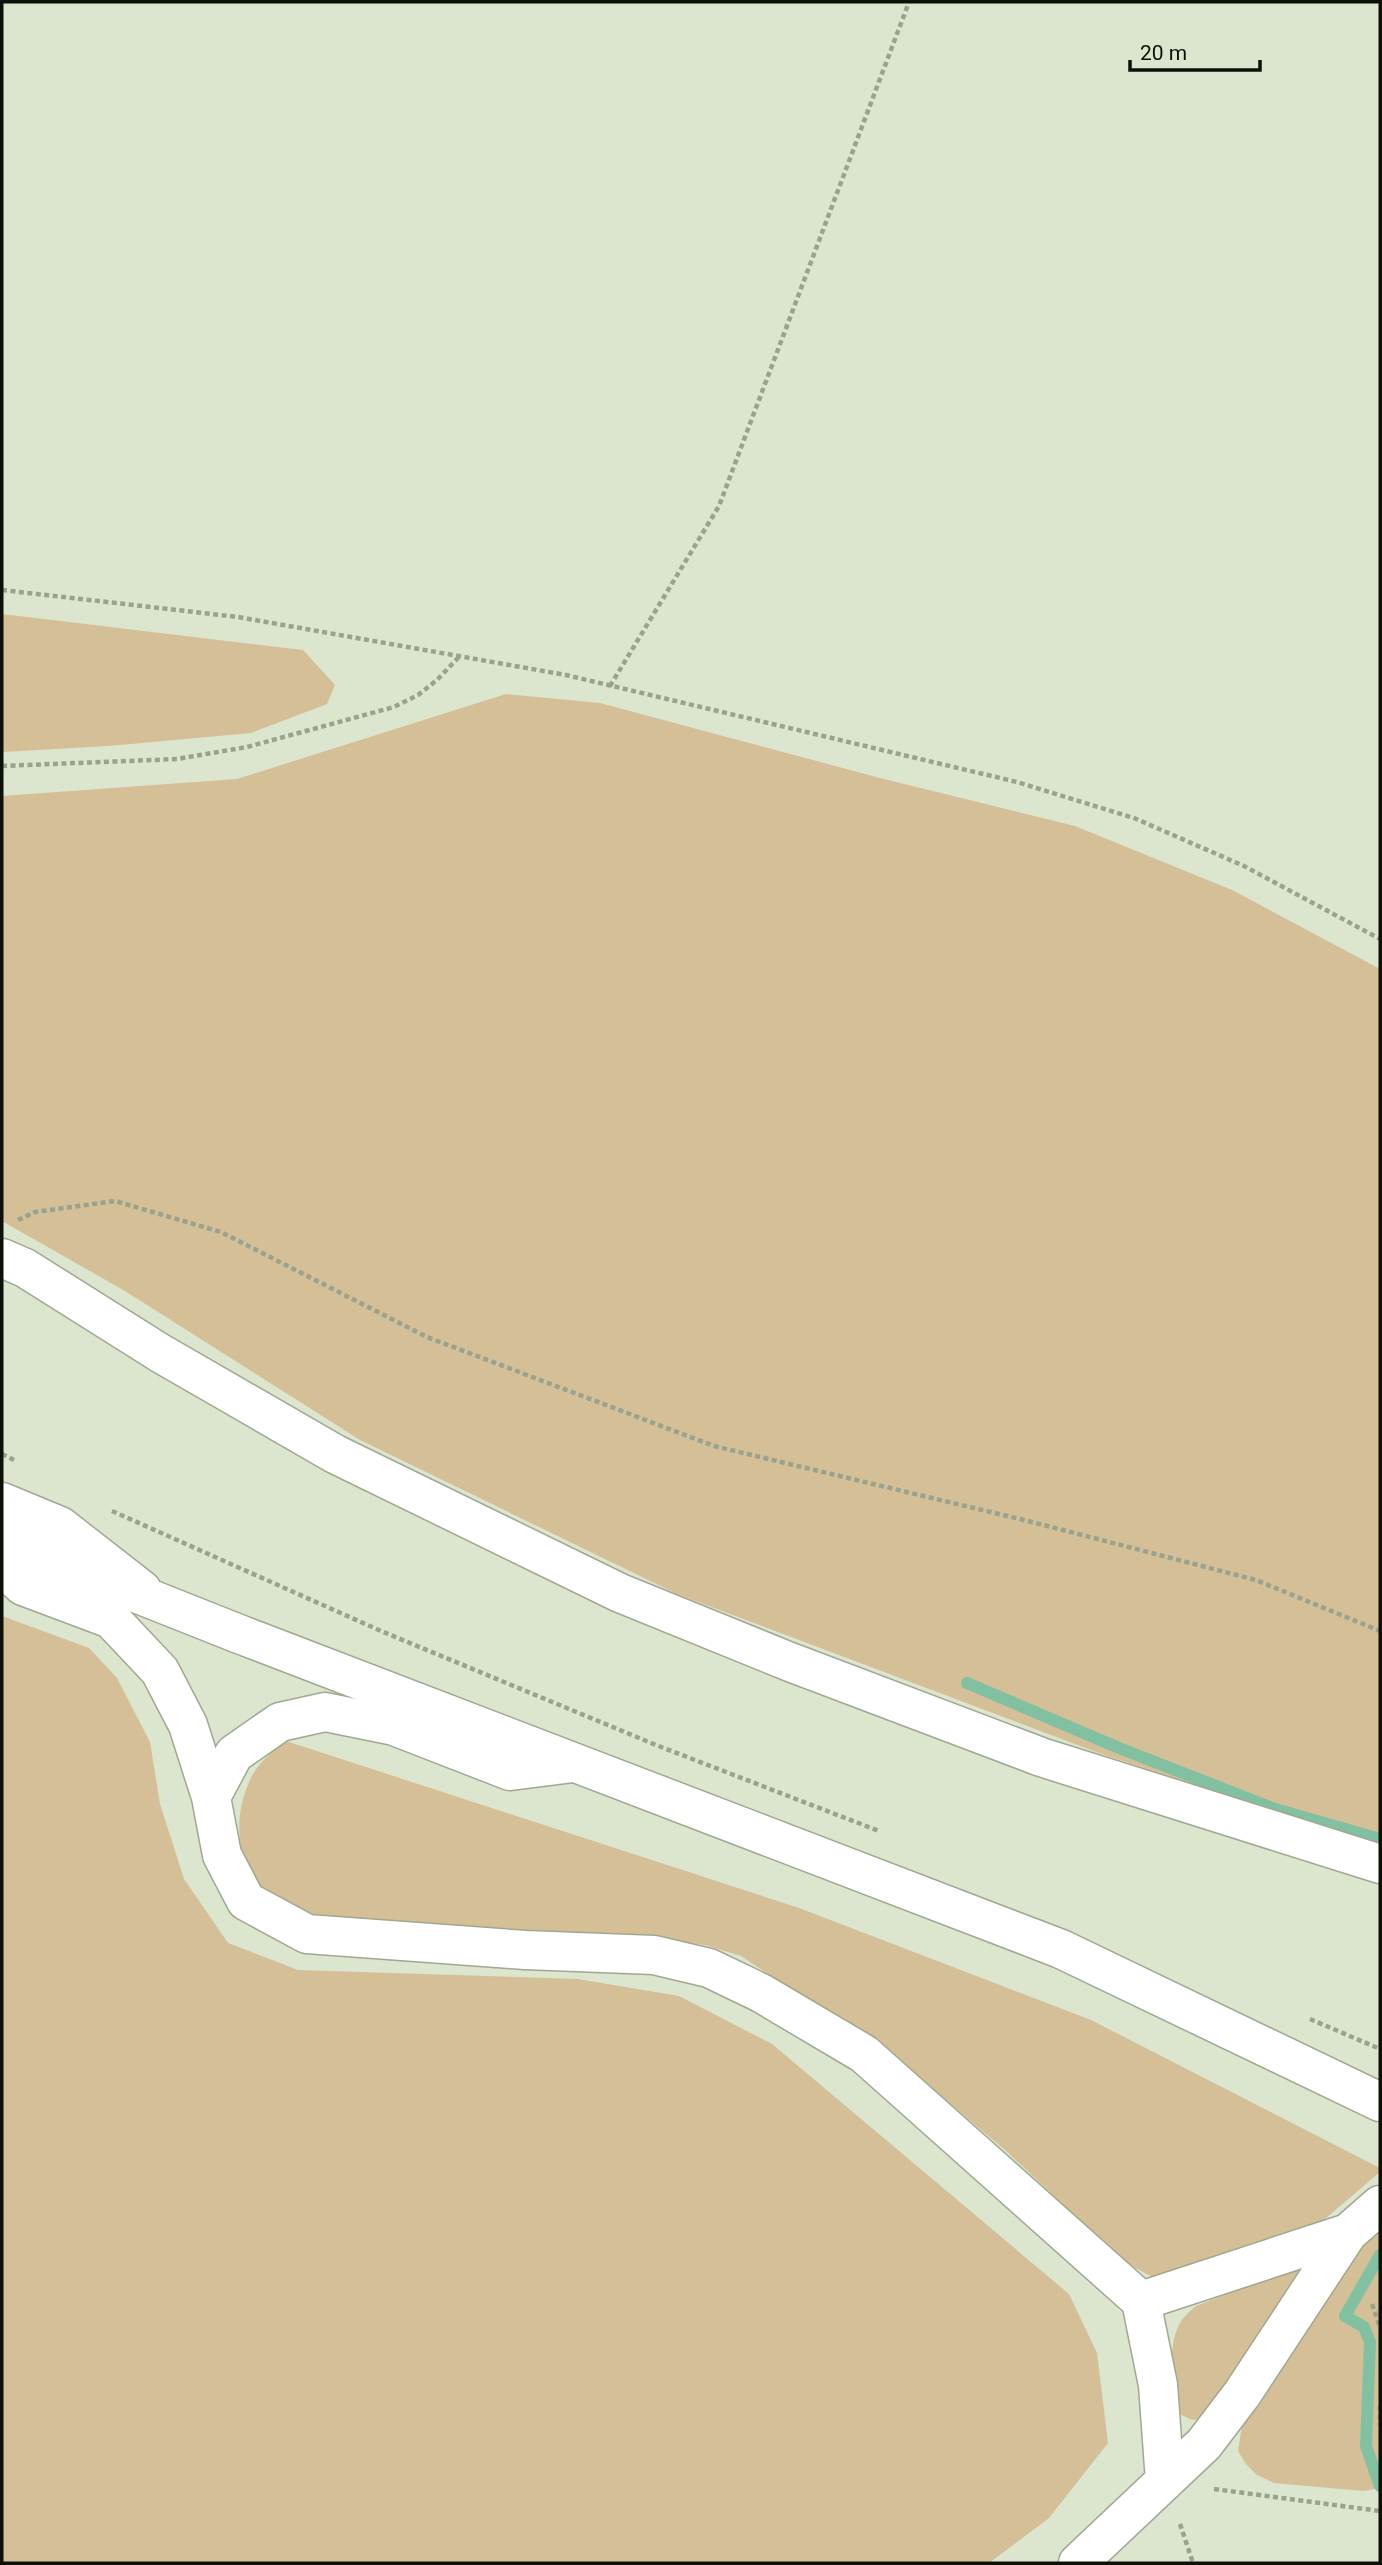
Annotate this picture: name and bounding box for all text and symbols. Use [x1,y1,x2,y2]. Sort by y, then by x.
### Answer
scale bar [1130,28,1260,72]
text: 20 m [1140,41,1187,65]

